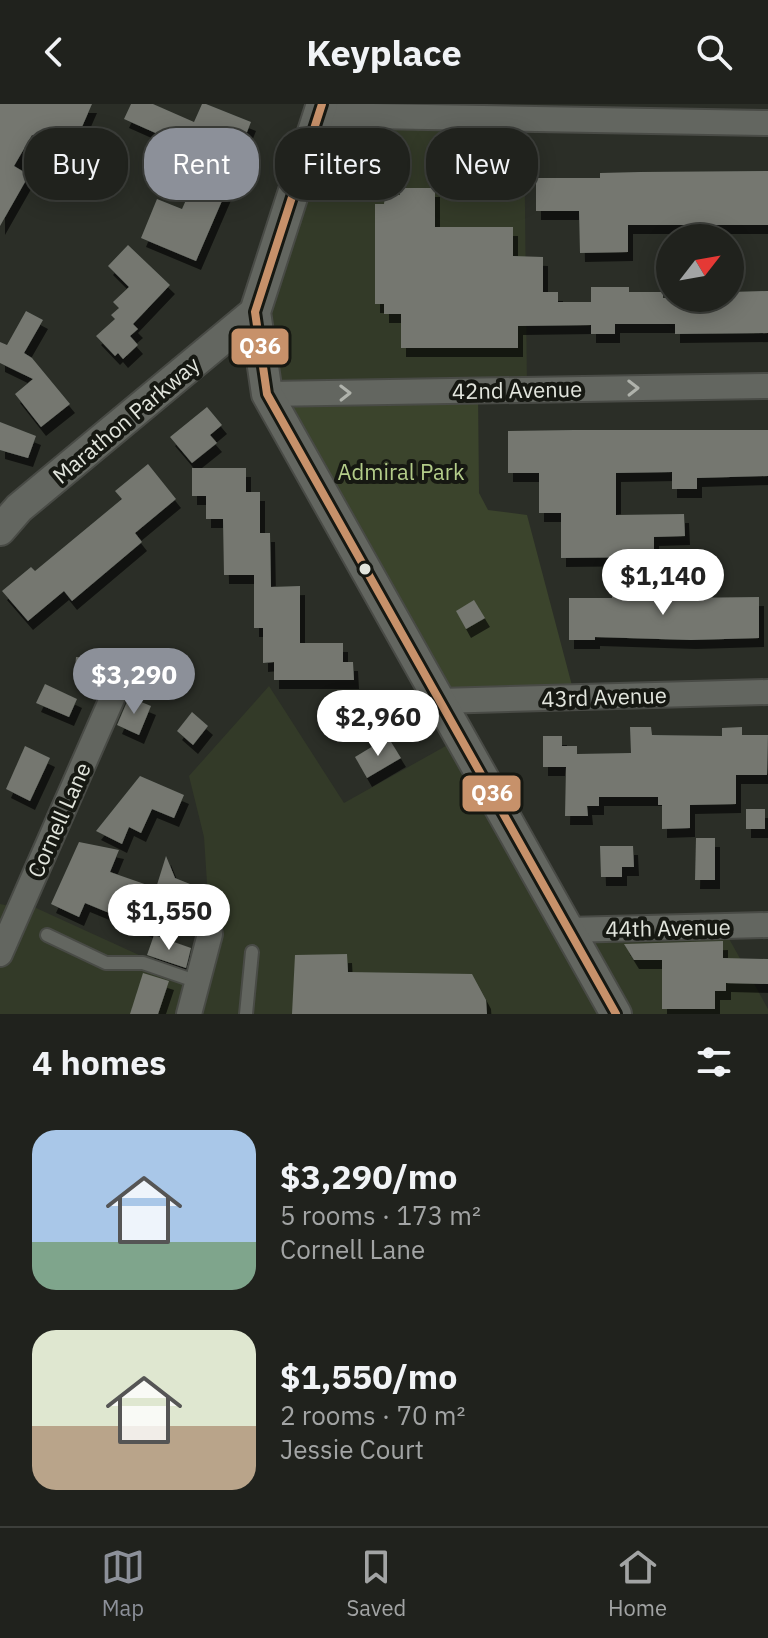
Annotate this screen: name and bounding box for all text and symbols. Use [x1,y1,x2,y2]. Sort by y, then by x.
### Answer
text: Keyplace [306,29,462,76]
icon: back [32,30,76,74]
icon: search [692,30,736,74]
chip: Buy [24,128,128,200]
chip: Rent [144,128,259,200]
chip: Filters [275,128,410,200]
chip: New [426,128,538,200]
north arrow [656,224,744,312]
map controls [656,224,744,312]
line badge: Q36 [230,327,290,366]
text: Q36 [239,331,281,360]
street label: Marathon Parkway [46,350,205,490]
street label: 42nd Avenue [452,374,582,405]
one-way arrow [627,379,640,397]
one-way arrow [339,384,352,402]
park label: Admiral Park [337,457,465,486]
pin: $1,140 [598,549,728,617]
text: $1,140 [620,558,706,592]
unlabelled marker [357,561,373,577]
pin: $3,290 [69,648,199,716]
text: $3,290 [91,657,177,691]
street label: 43rd Avenue [541,680,667,713]
pin: $2,960 [313,690,443,758]
text: $2,960 [335,699,421,733]
street label: Cornell Lane [20,758,97,882]
line badge: Q36 [461,774,522,813]
text: Q36 [471,778,513,807]
pin: $1,550 [104,884,234,952]
text: $1,550 [126,893,212,927]
street label: 44th Avenue [605,912,731,943]
text: 4 homes [32,1040,167,1084]
icon: filters [692,1040,736,1084]
text: $3,290/mo [280,1154,457,1198]
icon: home [96,1162,192,1258]
text: 5 rooms · 173 m² [280,1198,481,1232]
text: Cornell Lane [280,1232,425,1266]
text: $1,550/mo [280,1354,457,1398]
icon: home [96,1362,192,1458]
text: 2 rooms · 70 m² [280,1398,465,1432]
text: Jessie Court [280,1432,424,1466]
tab: Map [101,1545,145,1622]
tab: Saved [346,1545,406,1622]
tab: Home [608,1545,667,1622]

